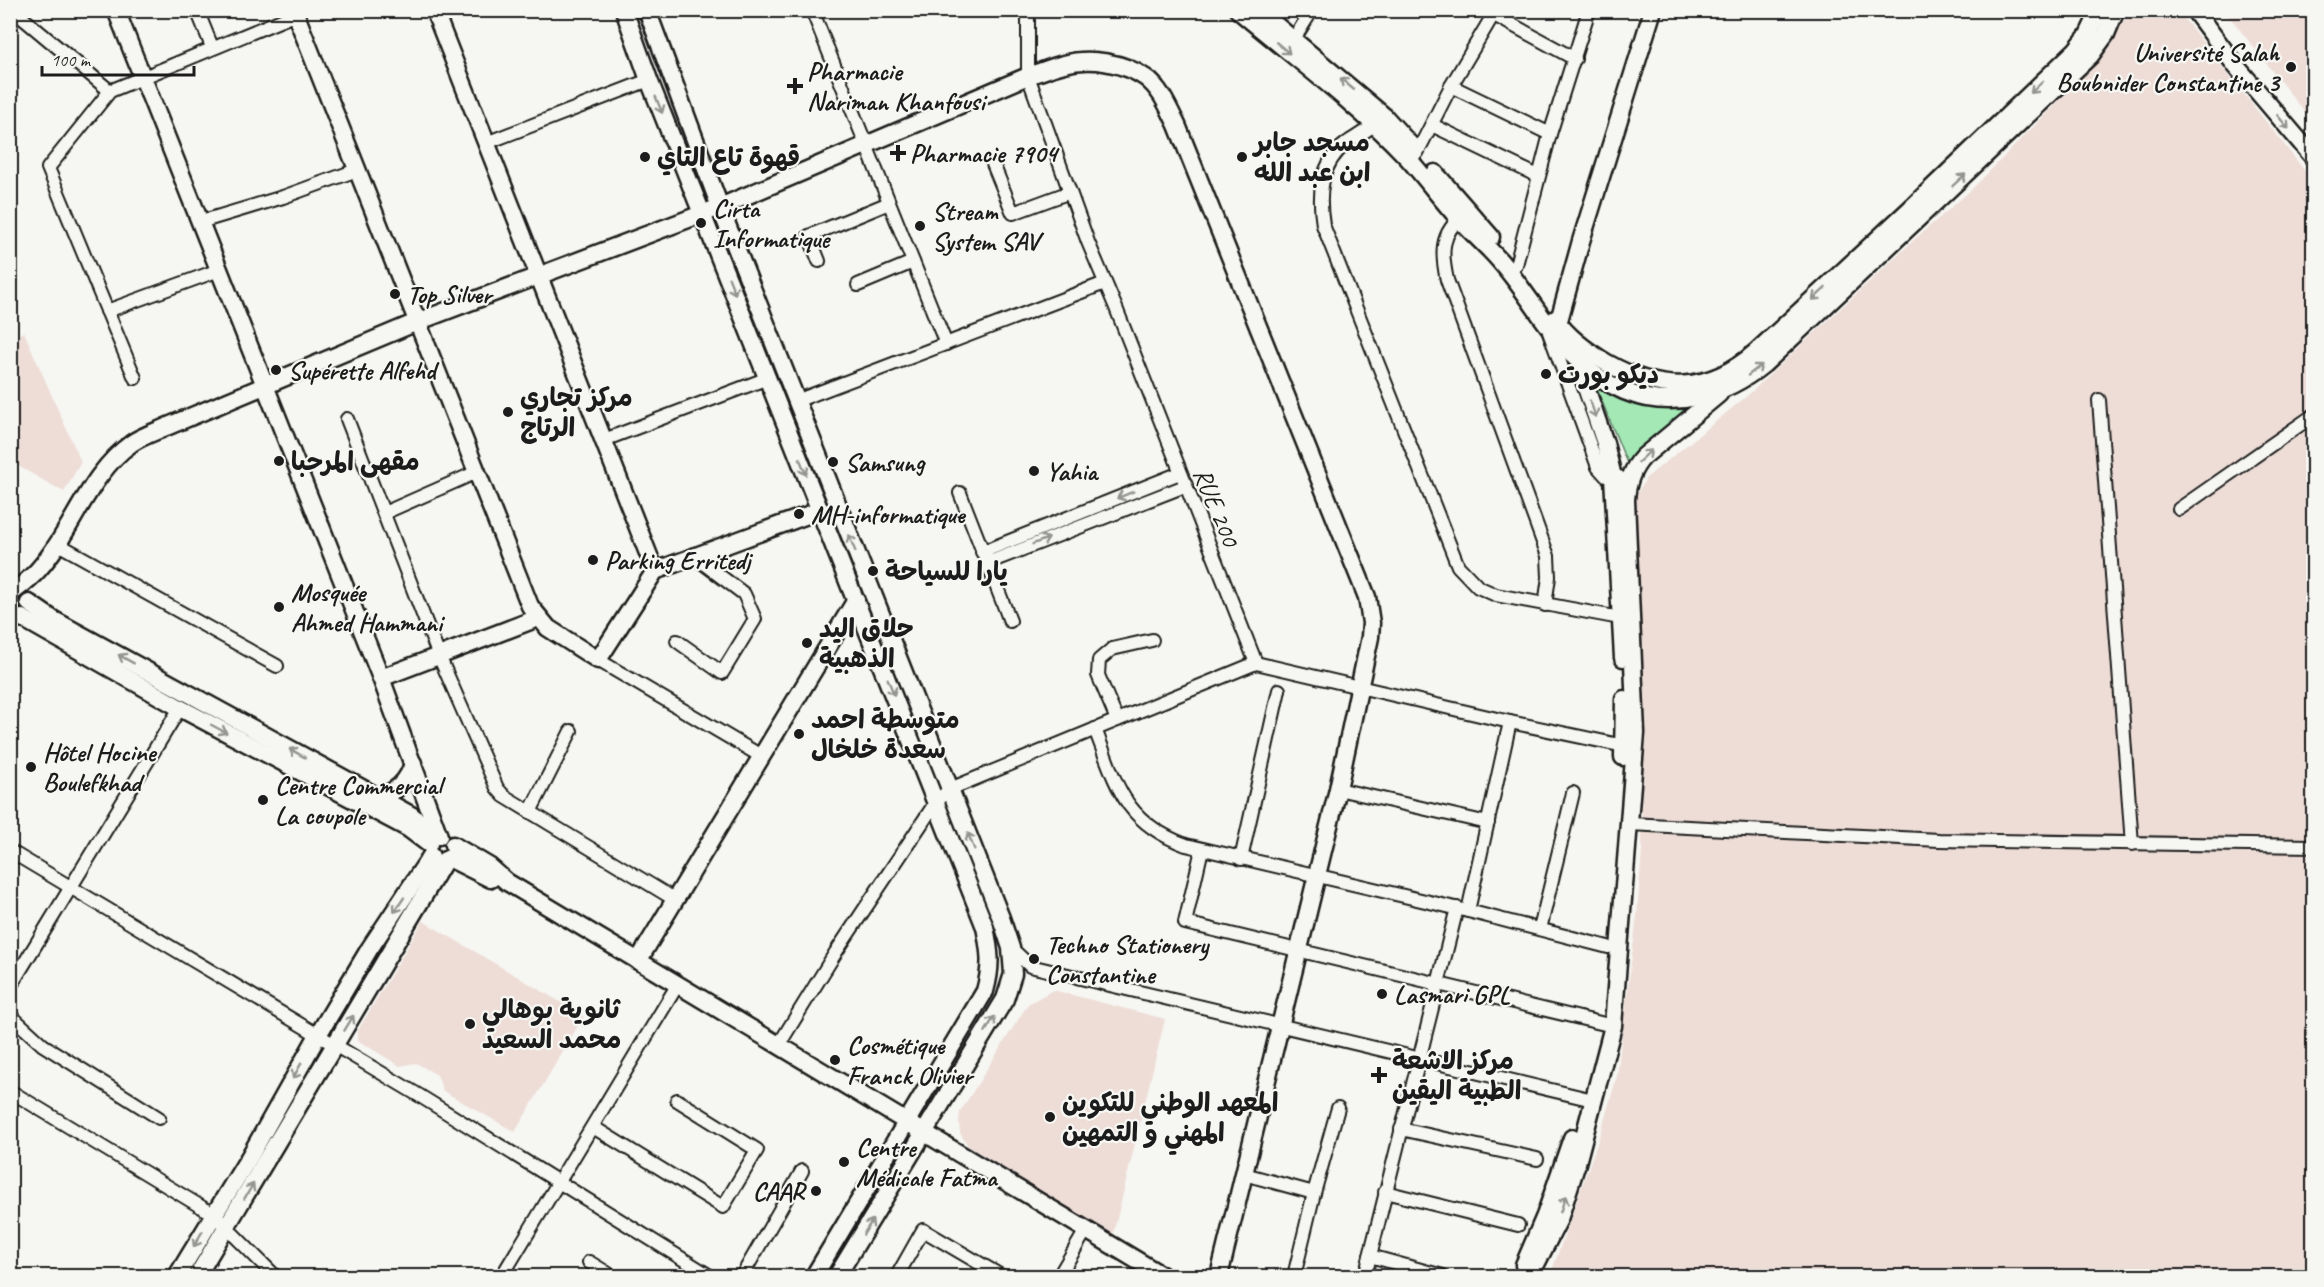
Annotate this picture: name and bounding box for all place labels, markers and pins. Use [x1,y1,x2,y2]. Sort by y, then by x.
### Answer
place label: Université Salah Boubnider Constantine 3 [2056,36,2281,99]
place label: Pharmacie Nariman Khanfousi [807,55,988,118]
marker: Université Salah Boubnider Constantine 3 [2284,60,2298,74]
marker: Pharmacie Nariman Khanfousi [788,79,802,93]
place label: مسجد جابر ابن عبد الله [1251,126,1370,189]
place label: Pharmacie 7904 [910,137,1060,170]
place label: قهوة تاع التاي [657,141,800,176]
marker: Pharmacie 7904 [891,146,905,160]
marker: قهوة تاع التاي [638,150,652,164]
marker: مسجد جابر ابن عبد الله [1235,150,1249,164]
place label: Cirta Informatique [713,192,831,255]
place label: Stream System SAV [932,195,1045,258]
marker: Cirta Informatique [694,216,708,230]
marker: Stream System SAV [913,219,927,233]
place label: Top Silver [407,278,494,311]
marker: Top Silver [388,287,402,301]
place label: Supérette Alfehd [288,354,440,387]
place label: ديكو بورت [1558,358,1659,391]
marker: Supérette Alfehd [269,363,283,377]
marker: ديكو بورت [1539,367,1553,381]
place label: مركز تجاري الرتاج [520,381,633,444]
marker: مركز تجاري الرتاج [501,405,515,419]
place label: مقهى المرحبا [291,445,420,478]
place label: Samsung [845,446,927,479]
marker: مقهى المرحبا [272,454,286,468]
marker: Samsung [826,455,840,469]
place label: Yahia [1046,455,1099,488]
marker: Yahia [1027,464,1041,478]
place label: MH-informatique [811,498,967,531]
marker: MH-informatique [792,507,806,521]
place label: Parking Erritedj [605,544,754,577]
marker: Parking Erritedj [586,553,600,567]
place label: يارا للسياحة [885,555,1008,588]
marker: يارا للسياحة [866,564,880,578]
place label: Mosquée Ahmed Hammani [291,576,446,639]
marker: Mosquée Ahmed Hammani [272,600,286,614]
place label: حلاق اليد الذهبية [819,612,914,675]
marker: حلاق اليد الذهبية [800,636,814,650]
place label: متوسطة احمد سعدة خلخال [811,703,960,766]
marker: متوسطة احمد سعدة خلخال [792,727,806,741]
place label: Hôtel Hocine Boulefkhad [43,736,158,799]
marker: Hôtel Hocine Boulefkhad [24,760,38,774]
place label: Centre Commercial La coupole [275,769,446,832]
marker: Centre Commercial La coupole [256,793,270,807]
place label: Techno Stationery Constantine [1046,928,1210,991]
marker: Techno Stationery Constantine [1027,952,1041,966]
place label: Lasmari GPL [1394,978,1510,1011]
marker: Lasmari GPL [1375,987,1389,1001]
place label: ثانوية بوهالي محمد السعيد [482,993,621,1056]
marker: ثانوية بوهالي محمد السعيد [463,1017,477,1031]
place label: Cosmétique Franck Olivier [847,1029,975,1092]
place label: مركز الاشعة الطبية اليقين [1392,1044,1521,1107]
marker: Cosmétique Franck Olivier [828,1053,842,1067]
marker: مركز الاشعة الطبية اليقين [1370,1066,1388,1084]
place label: المعهد الوطني للتكوين المهني و التمهين [1062,1086,1278,1156]
marker: المعهد الوطني للتكوين المهني و التمهين [1043,1110,1057,1124]
place label: Centre Médicale Fatma [856,1131,999,1194]
marker: Centre Médicale Fatma [837,1155,851,1169]
place label: CAAR [753,1175,807,1208]
marker: CAAR [809,1184,823,1198]

